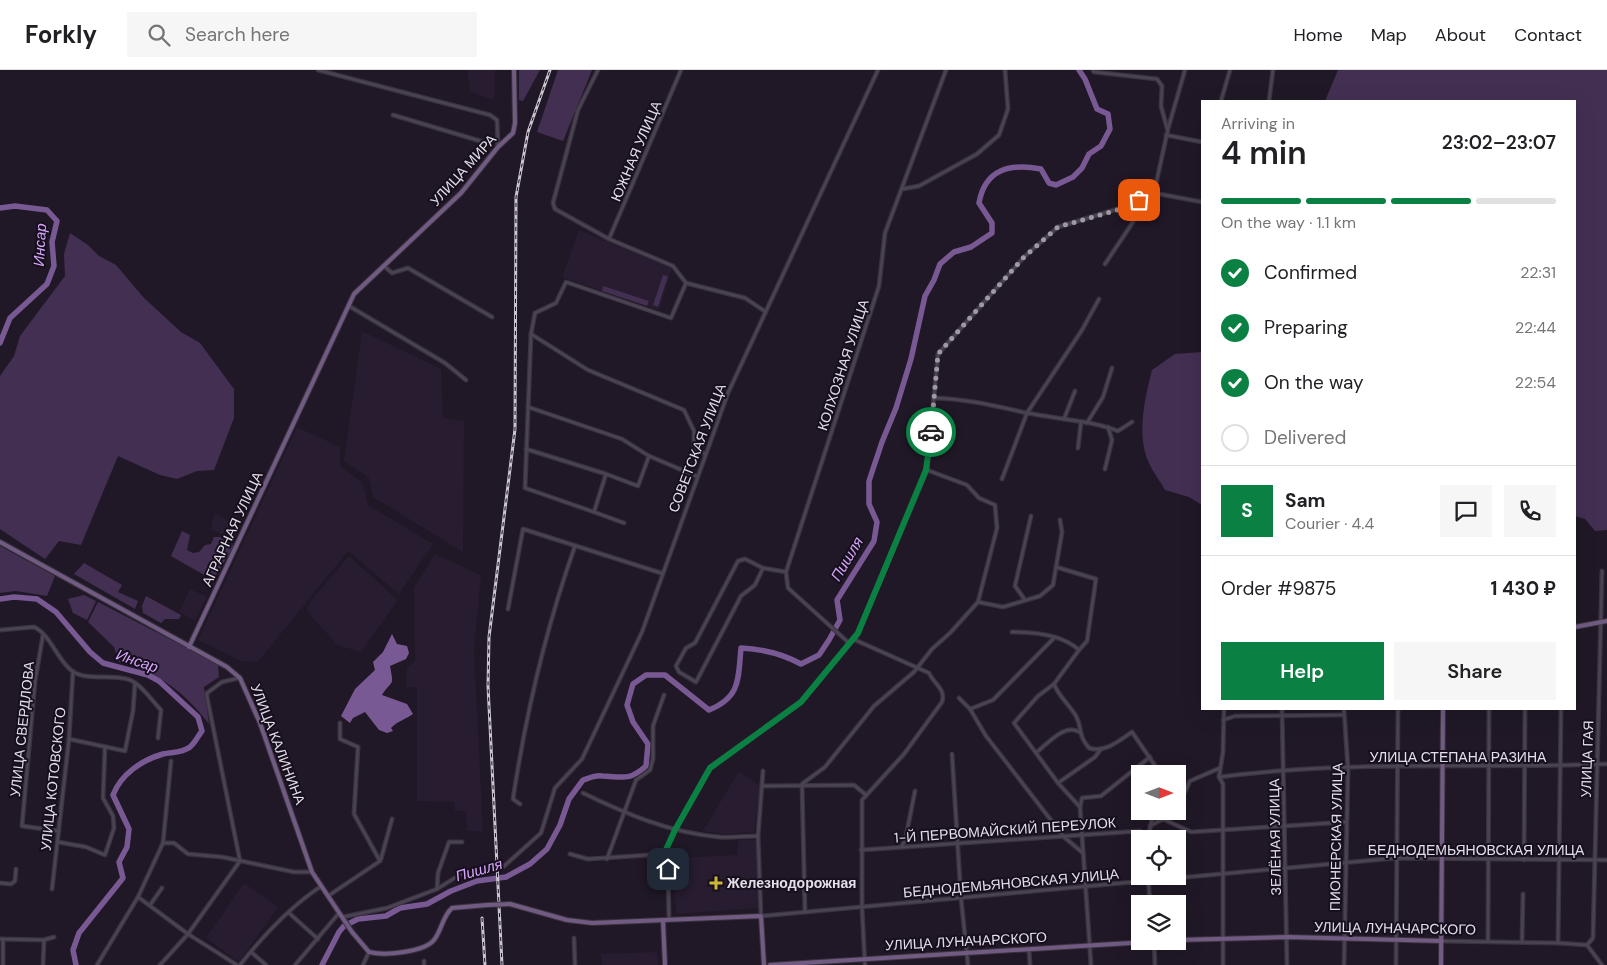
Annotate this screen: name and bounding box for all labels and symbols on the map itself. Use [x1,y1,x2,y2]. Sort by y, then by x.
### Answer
street label: ЮЖНАЯ УЛИЦА [607,97,666,204]
street label: УЛИЦА МИРА [426,130,500,210]
pin [1118,179,1160,221]
water label: Инсар [29,223,51,267]
street label: КОЛХОЗНАЯ УЛИЦА [813,297,873,433]
street label: СОВЕТСКАЯ УЛИЦА [664,380,730,515]
courier [906,407,956,457]
street label: АГРАРНАЯ УЛИЦА [198,468,267,589]
water label: Пишля [826,533,868,585]
water label: Инсар [113,645,161,677]
street label: УЛИЦА СВЕРДЛОВА [6,660,38,798]
street label: УЛИЦА КАЛИНИНА [247,681,310,807]
street label: УЛИЦА КОТОВСКОГО [37,706,70,852]
street label: УЛИЦА ГАЯ [1577,720,1597,798]
street label: УЛИЦА СТЕПАНА РАЗИНА [1370,748,1547,766]
street label: ПИОНЕРСКАЯ УЛИЦА [1326,762,1346,911]
north arrow [1131,765,1186,820]
street label: ЗЕЛЁНАЯ УЛИЦА [1265,778,1285,896]
street label: 1-Й ПЕРВОМАЙСКИЙ ПЕРЕУЛОК [894,813,1117,847]
street label: БЕДНОДЕМЬЯНОВСКАЯ УЛИЦА [1368,841,1585,859]
pin [647,848,689,890]
water label: Пишля [453,854,505,886]
street label: БЕДНОДЕМЬЯНОВСКАЯ УЛИЦА [902,865,1120,901]
place label: Железнодорожная [726,874,856,892]
marker: Железнодорожная [709,876,723,890]
street label: УЛИЦА ЛУНАЧАРСКОГО [1314,918,1476,938]
street label: УЛИЦА ЛУНАЧАРСКОГО [885,928,1047,954]

